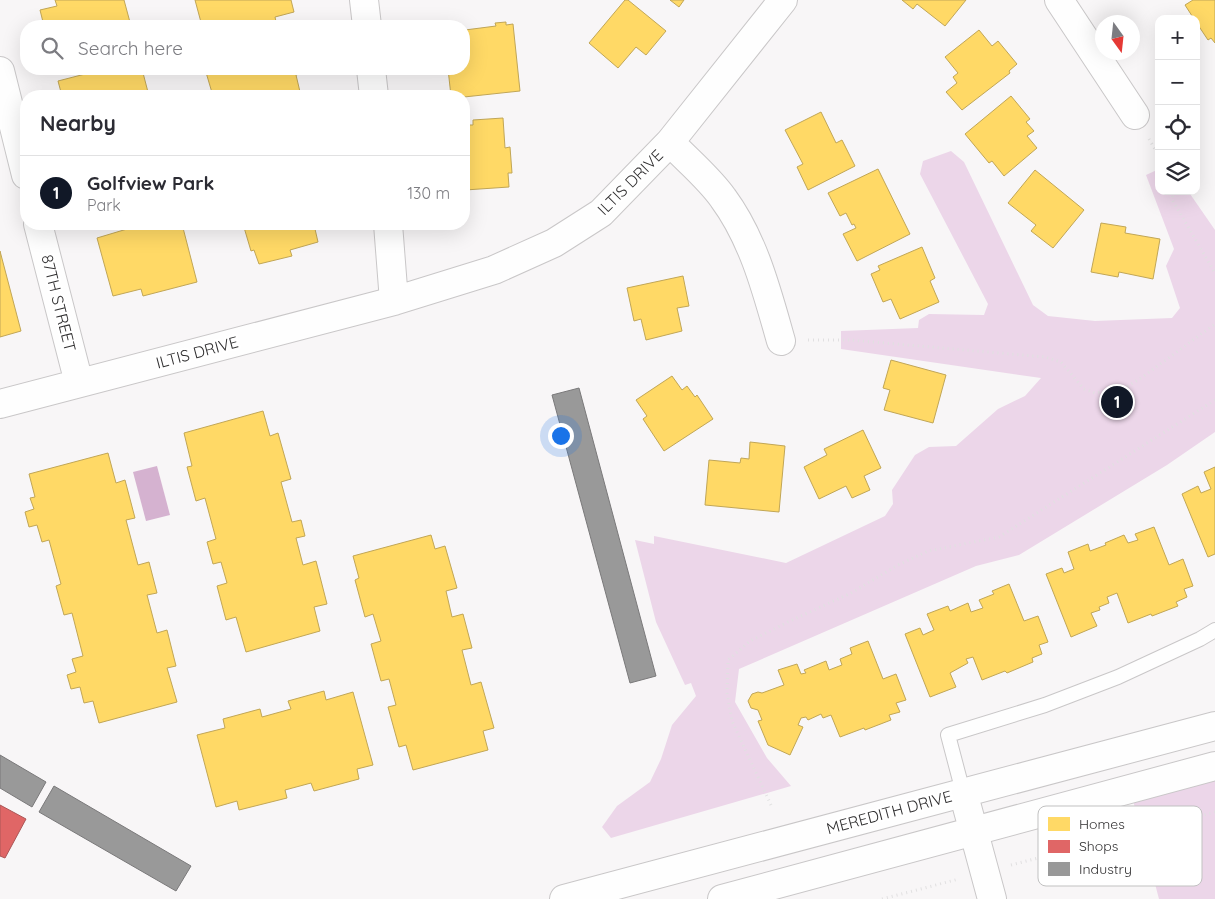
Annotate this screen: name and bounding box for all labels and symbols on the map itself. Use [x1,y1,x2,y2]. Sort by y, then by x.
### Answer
north arrow [1095,15,1140,60]
street label: ILTIS DRIVE [593,145,667,219]
street label: 87TH STREET [37,252,81,354]
street label: ILTIS DRIVE [154,331,240,373]
pin: 1 [1101,383,1133,421]
your location [548,423,574,449]
street label: MEREDITH DRIVE [824,786,954,838]
legend [1038,806,1202,886]
text: Homes [1079,815,1125,833]
text: Shops [1079,837,1118,855]
text: Industry [1079,860,1132,878]

